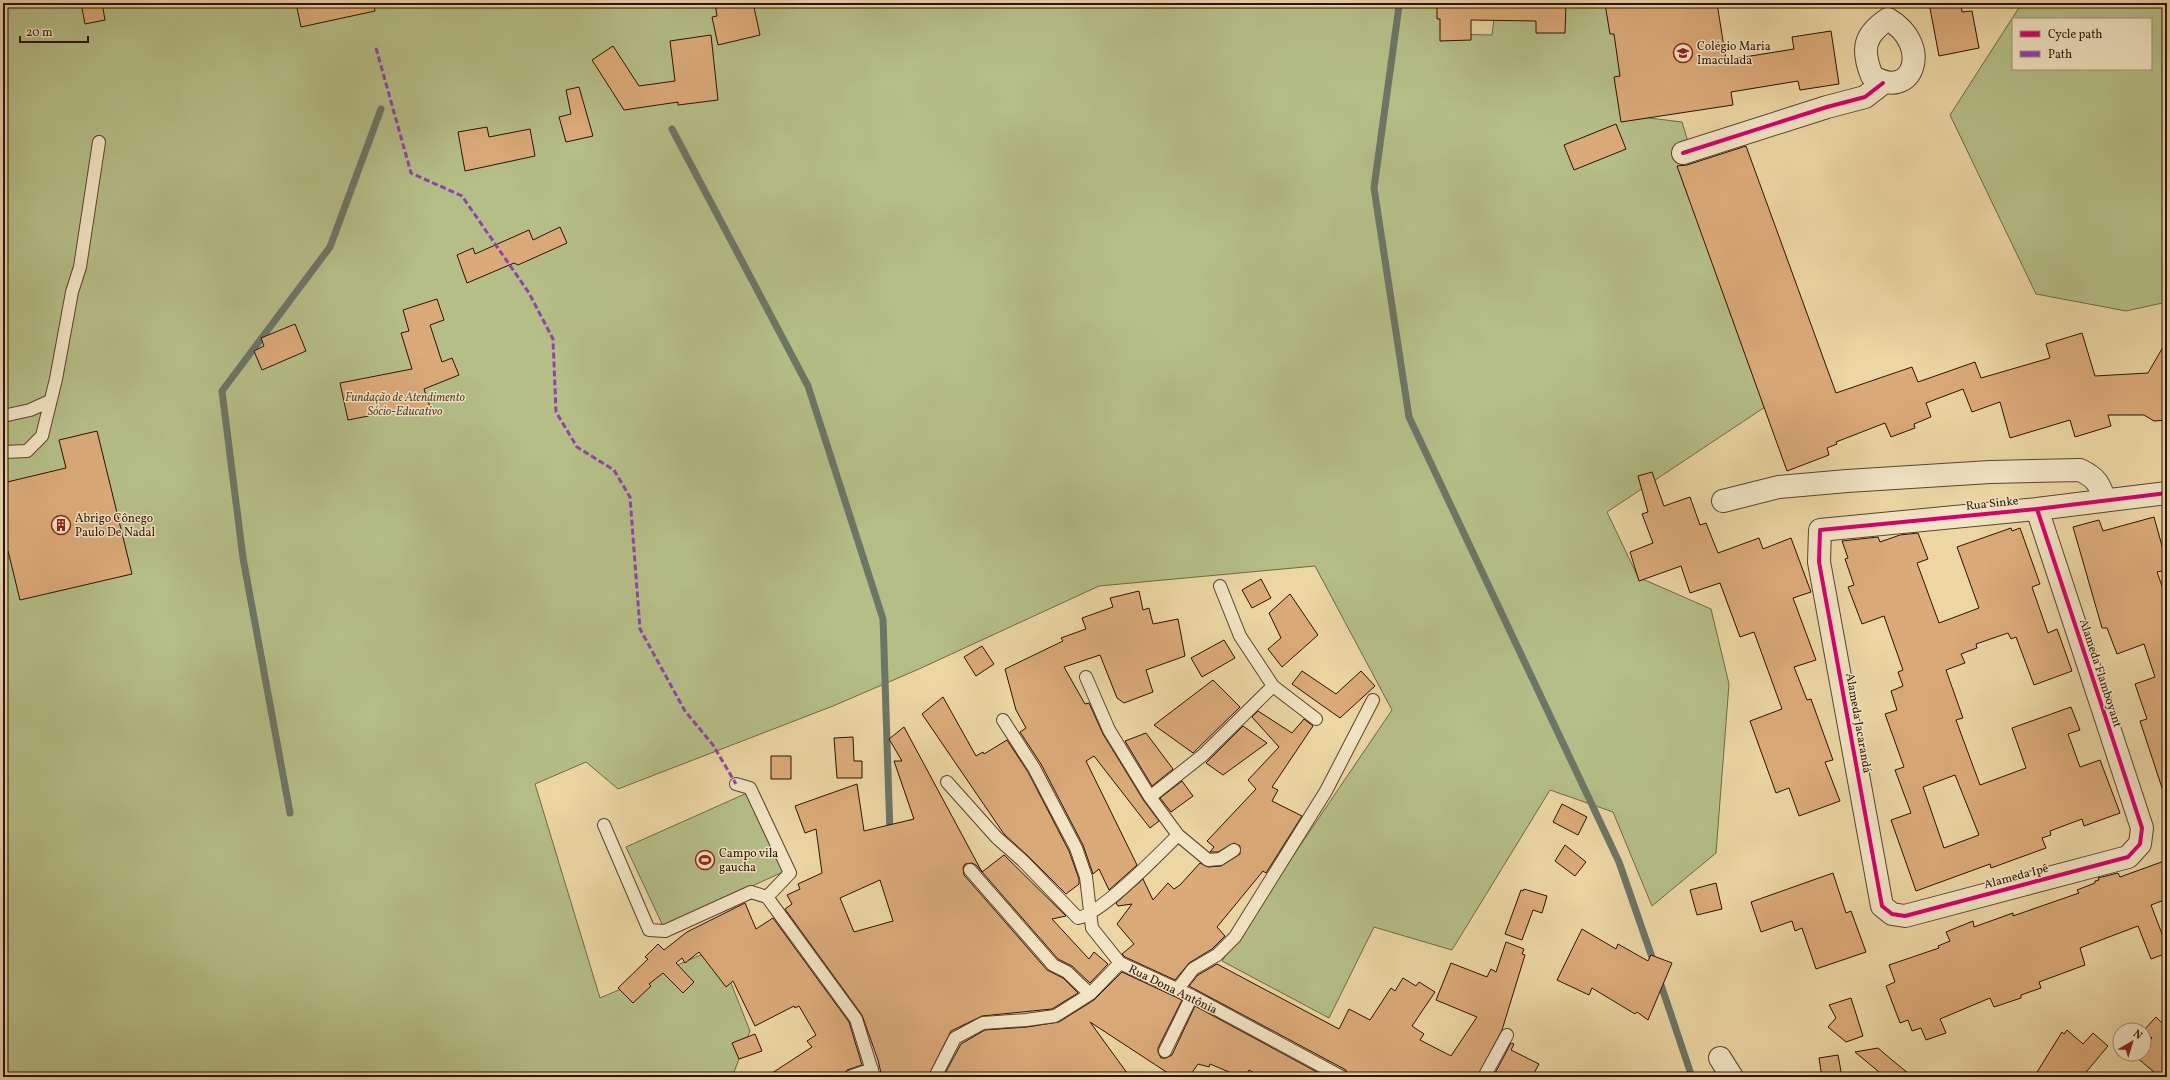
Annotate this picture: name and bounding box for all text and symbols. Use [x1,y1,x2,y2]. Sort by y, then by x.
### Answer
scale bar [20,18,88,44]
legend [2012,18,2152,70]
text: 20 m [26,25,53,41]
text: Cycle path [2048,27,2103,43]
place label: Colégio Maria Imaculada [1697,39,1771,69]
school or university icon: Colégio Maria Imaculada [1672,42,1694,64]
text: Path [2048,47,2072,63]
park label: Fundação de Atendimento Sócio-Educativo [345,390,466,420]
street label: Rua Sinke [1965,493,2020,515]
place label: Abrigo Cônego Paulo De Nadal [75,511,156,541]
building icon: Abrigo Cônego Paulo De Nadal [50,514,72,536]
street label: Alameda Flamboyant [2075,617,2125,730]
street label: Alameda Jacarandá [1841,672,1875,775]
place label: Campo vila gaucha [719,846,778,876]
sports icon: Campo vila gaucha [694,849,716,871]
street label: Alameda Ipê [1982,861,2051,893]
street label: Rua Dona Antônia [1126,961,1220,1018]
north arrow [2112,1022,2152,1062]
text: N [2129,1027,2145,1044]

